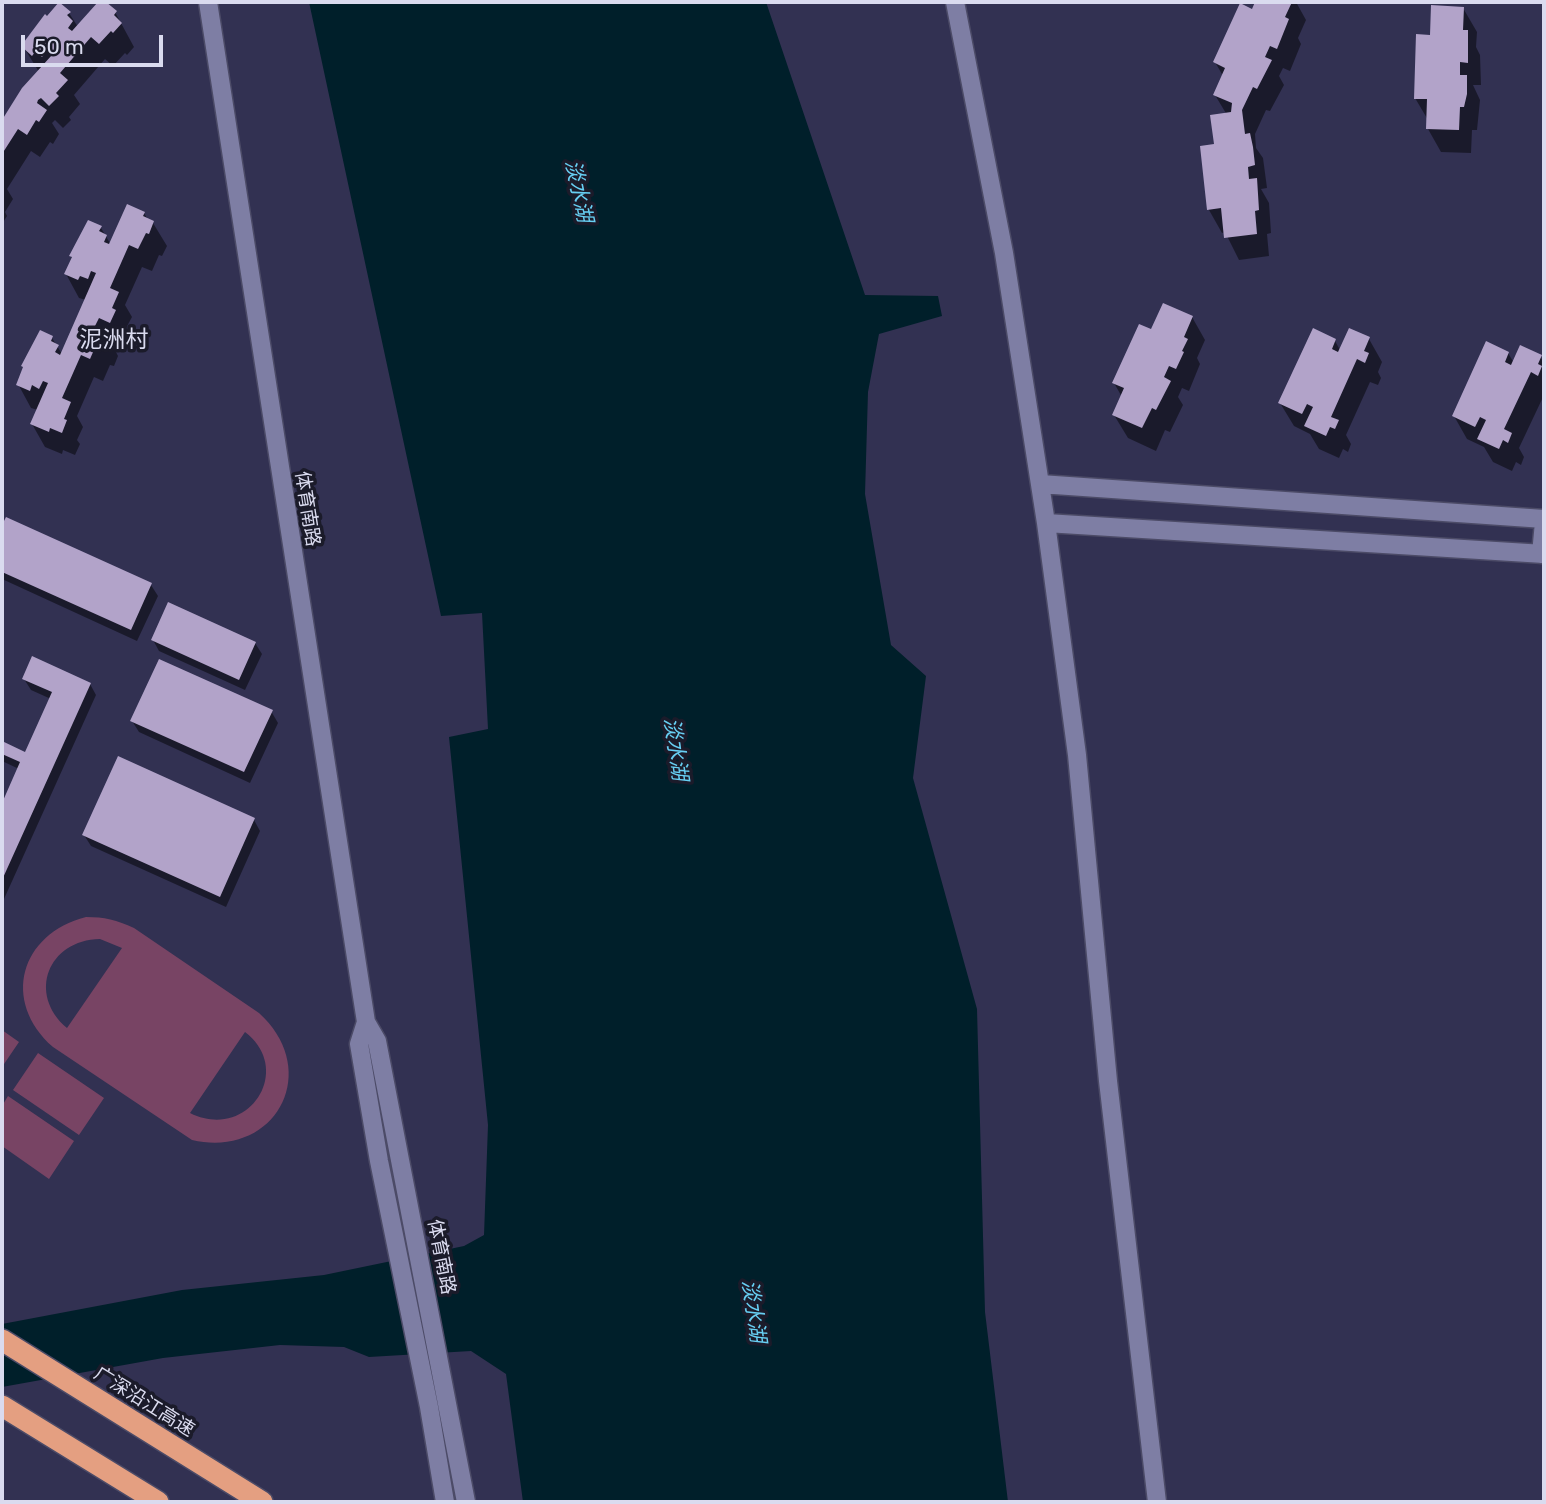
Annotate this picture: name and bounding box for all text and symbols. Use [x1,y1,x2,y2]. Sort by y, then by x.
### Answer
scale bar [24,21,166,65]
text: 50 m [34,34,84,59]
water label: 淡水湖 [559,158,597,224]
district label: 泥洲村 [80,326,148,354]
street label: 体育南路 [290,470,324,548]
water label: 淡水湖 [658,716,692,782]
street label: 体育南路 [423,1218,459,1296]
water label: 淡水湖 [736,1278,770,1344]
street label: 广深沿江高速 [90,1362,198,1442]

